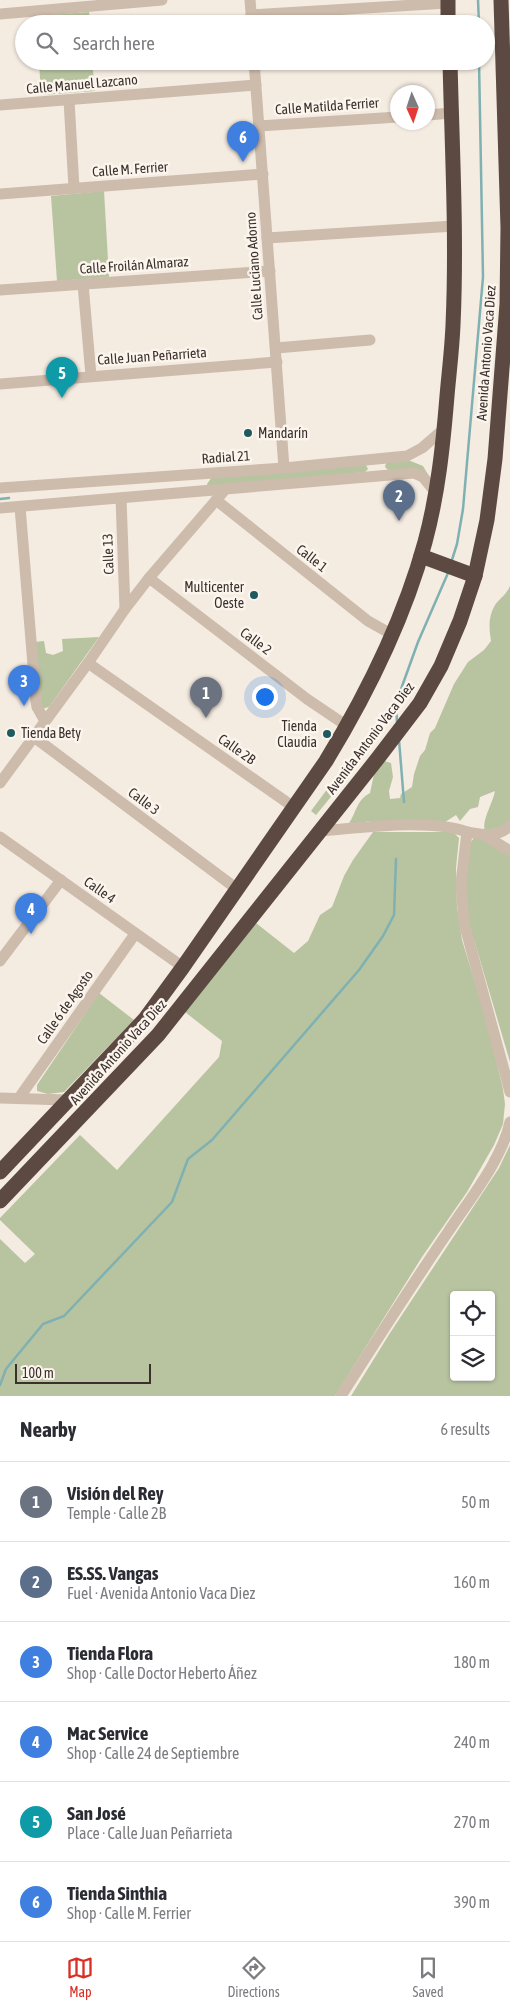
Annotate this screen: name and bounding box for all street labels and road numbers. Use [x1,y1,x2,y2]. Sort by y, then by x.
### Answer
street label: Calle Manuel Lazcano [26,71,138,97]
street label: Calle Matilda Ferrier [275,94,380,118]
street label: Calle M. Ferrier [92,158,169,180]
street label: Calle Luciano Adorno [242,211,266,321]
street label: Calle Froilán Almaraz [79,253,189,277]
street label: Avenida Antonio Vaca Diez [473,285,499,421]
street label: Calle Juan Peñarrieta [97,344,207,368]
street label: Radial 21 [201,447,251,467]
street label: Calle 13 [99,533,117,575]
street label: Calle 1 [293,541,331,575]
street label: Calle 2 [237,624,275,658]
street label: Avenida Antonio Vaca Diez [323,679,417,797]
street label: Calle 2B [215,731,259,768]
street label: Calle 3 [125,784,163,818]
street label: Calle 4 [81,873,119,907]
street label: Calle 6 de Agosto [34,967,96,1047]
street label: Avenida Antonio Vaca Diez [67,996,169,1108]

